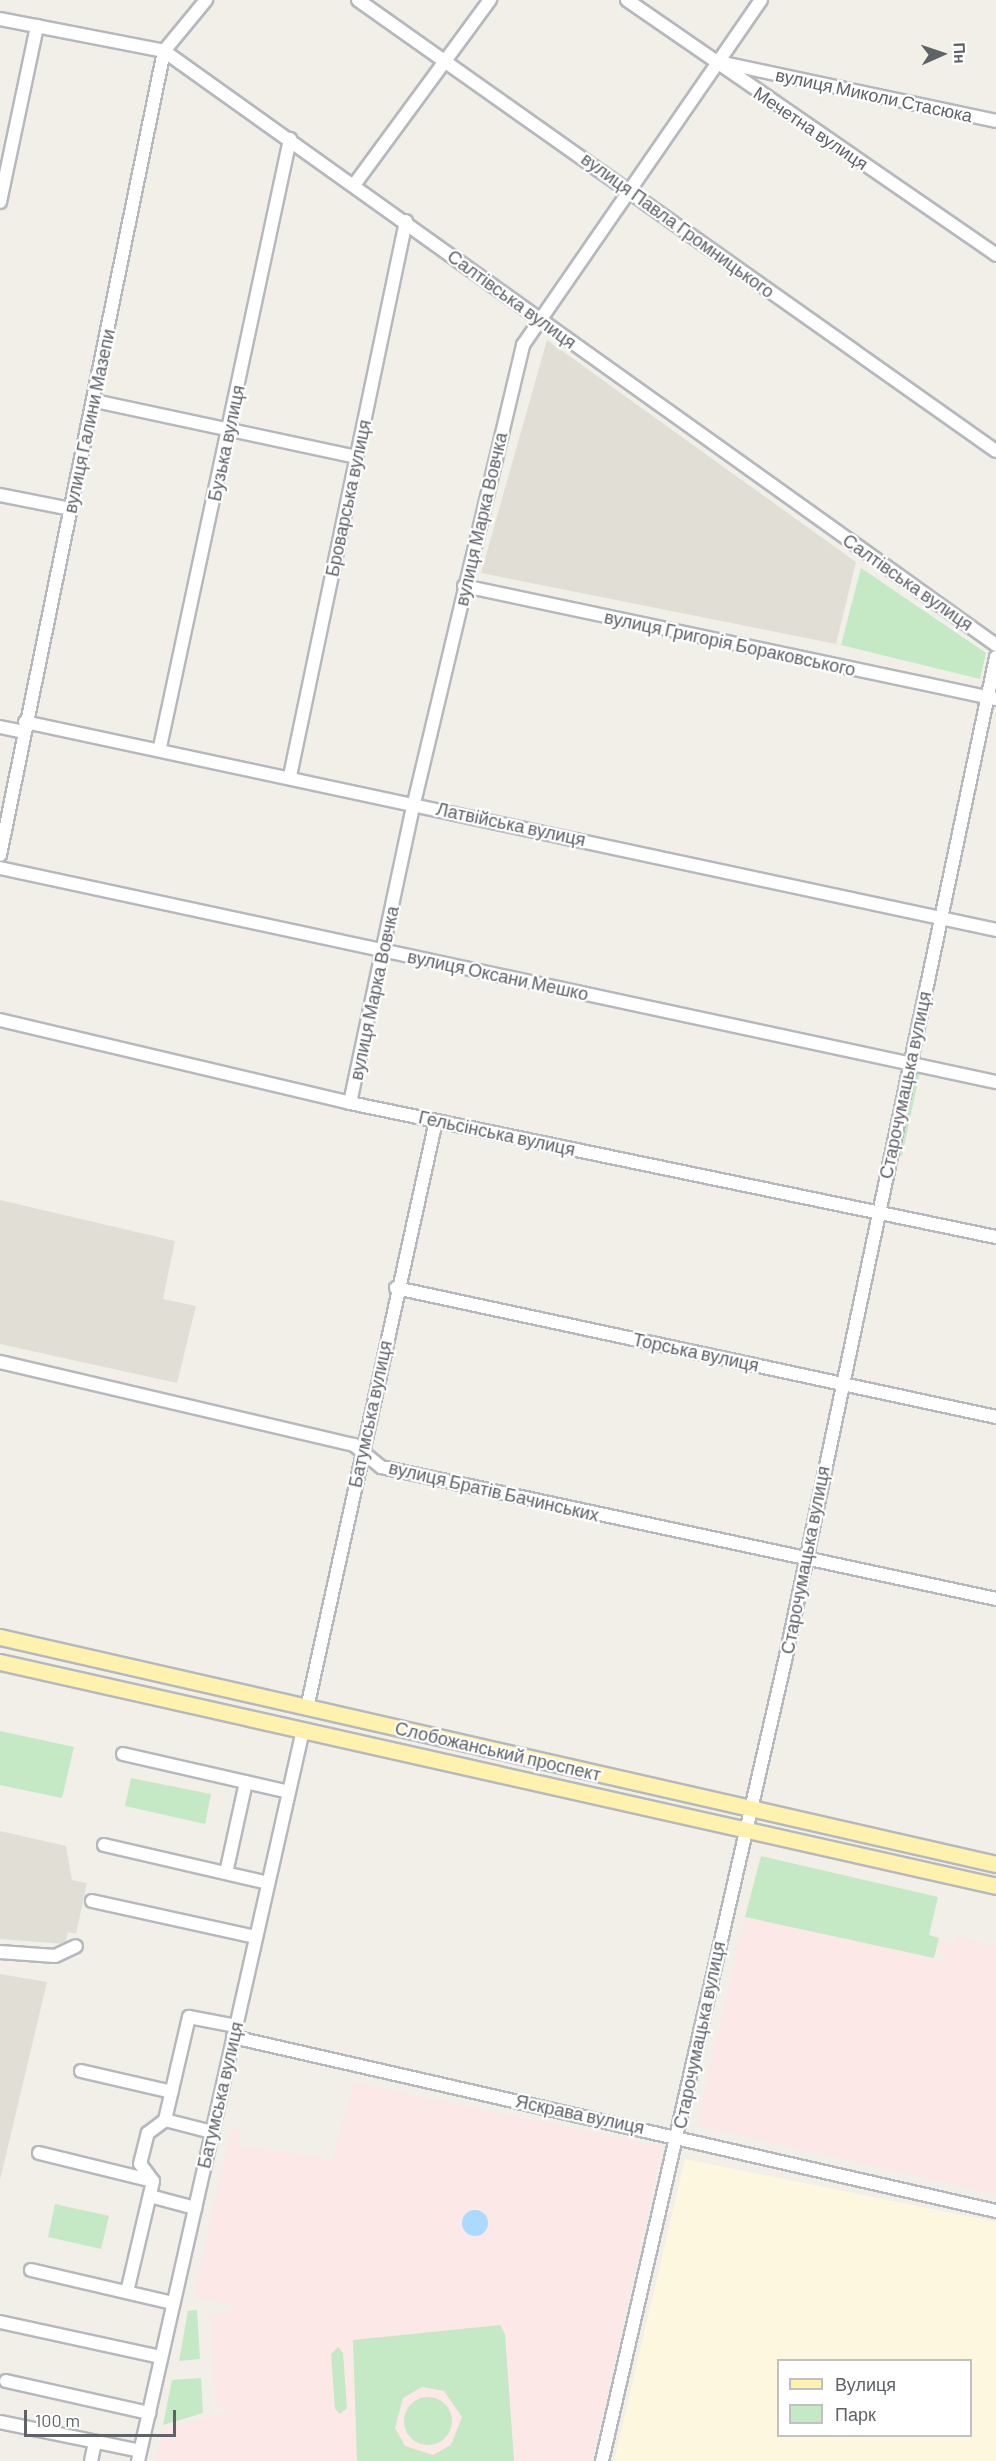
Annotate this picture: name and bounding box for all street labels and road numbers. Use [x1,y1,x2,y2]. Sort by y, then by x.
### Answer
street label: вулиця Миколи Стасюка [774,64,974,126]
street label: Мечетна вулиця [750,82,872,174]
street label: вулиця Павла Громницького [577,148,779,302]
street label: Салтівська вулиця [443,245,581,353]
street label: вулиця Галини Мазепи [59,327,119,515]
street label: Бузька вулиця [203,383,249,503]
street label: Броварська вулиця [321,418,375,578]
street label: вулиця Марка Вовчка [451,430,511,608]
street label: Салтівська вулиця [839,529,977,635]
street label: вулиця Григорія Бораковського [602,606,858,680]
street label: Латвійська вулиця [434,798,588,850]
street label: вулиця Марка Вовчка [345,904,403,1082]
street label: вулиця Оксани Мешко [406,945,590,1005]
street label: Старочумацька вулиця [875,989,935,1181]
street label: Гельсінська вулиця [417,1106,577,1160]
street label: Торська вулиця [631,1328,761,1376]
street label: Батумська вулиця [344,1339,396,1489]
street label: вулиця Братів Бачинських [387,1456,601,1526]
street label: Старочумацька вулиця [776,1464,834,1656]
street label: Слобожанський проспект [393,1717,603,1785]
street label: Старочумацька вулиця [669,1939,729,2131]
street label: Батумська вулиця [193,2020,247,2170]
street label: Яскрава вулиця [514,2090,646,2138]

